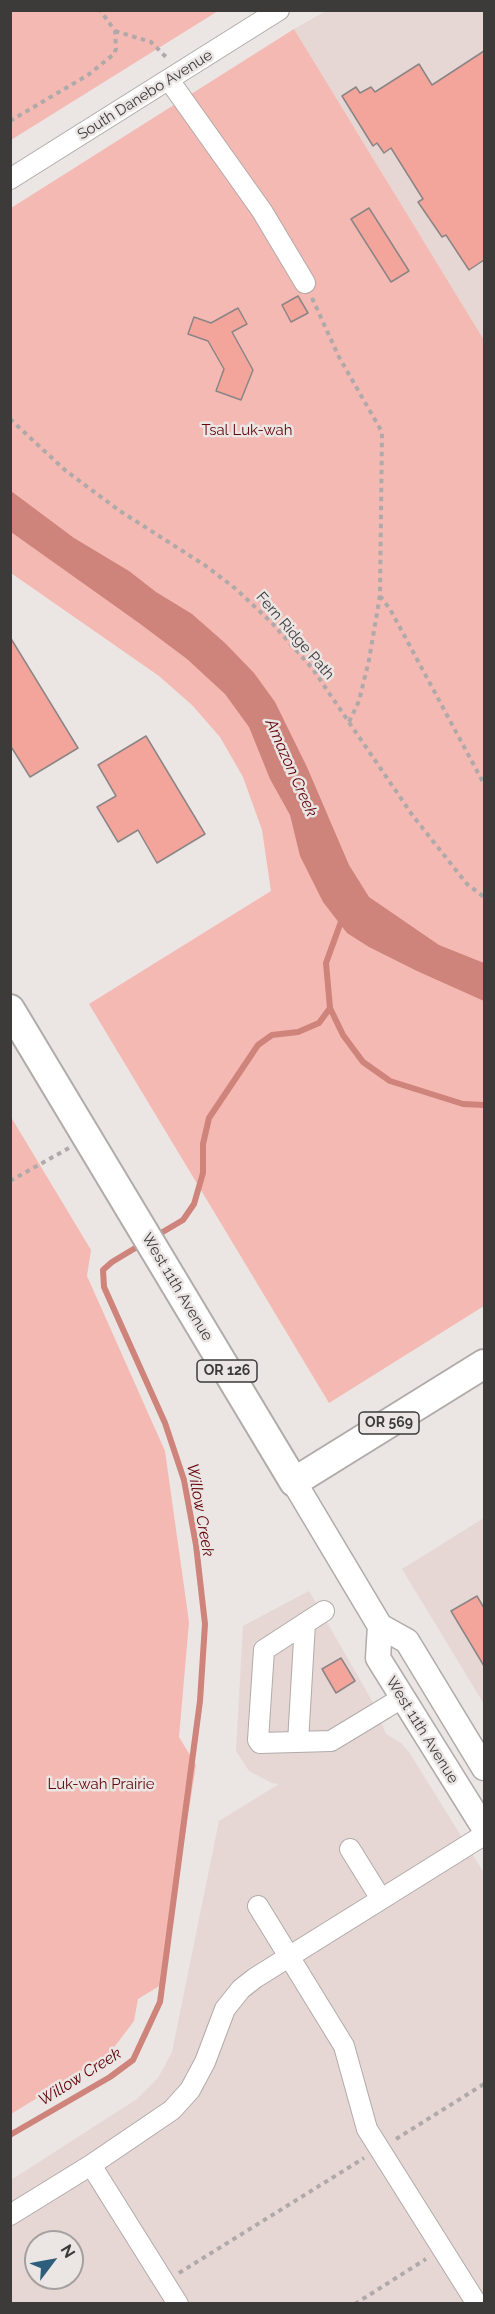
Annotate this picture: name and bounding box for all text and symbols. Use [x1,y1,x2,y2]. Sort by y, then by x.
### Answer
street label: South Danebo Avenue [74,46,216,144]
park label: Tsal Luk-wah [202,421,292,439]
street label: Fern Ridge Path [252,588,338,684]
water label: Amazon Creek [261,716,321,820]
street label: West 11th Avenue [138,1230,216,1344]
road number: OR 126 [197,1360,257,1382]
road number: OR 569 [359,1412,419,1434]
water label: Willow Creek [182,1462,218,1558]
street label: West 11th Avenue [382,1673,462,1787]
park label: Luk-wah Prairie [47,1775,155,1793]
water label: Willow Creek [35,2044,125,2110]
north arrow [24,2230,84,2290]
text: N [57,2241,79,2261]

